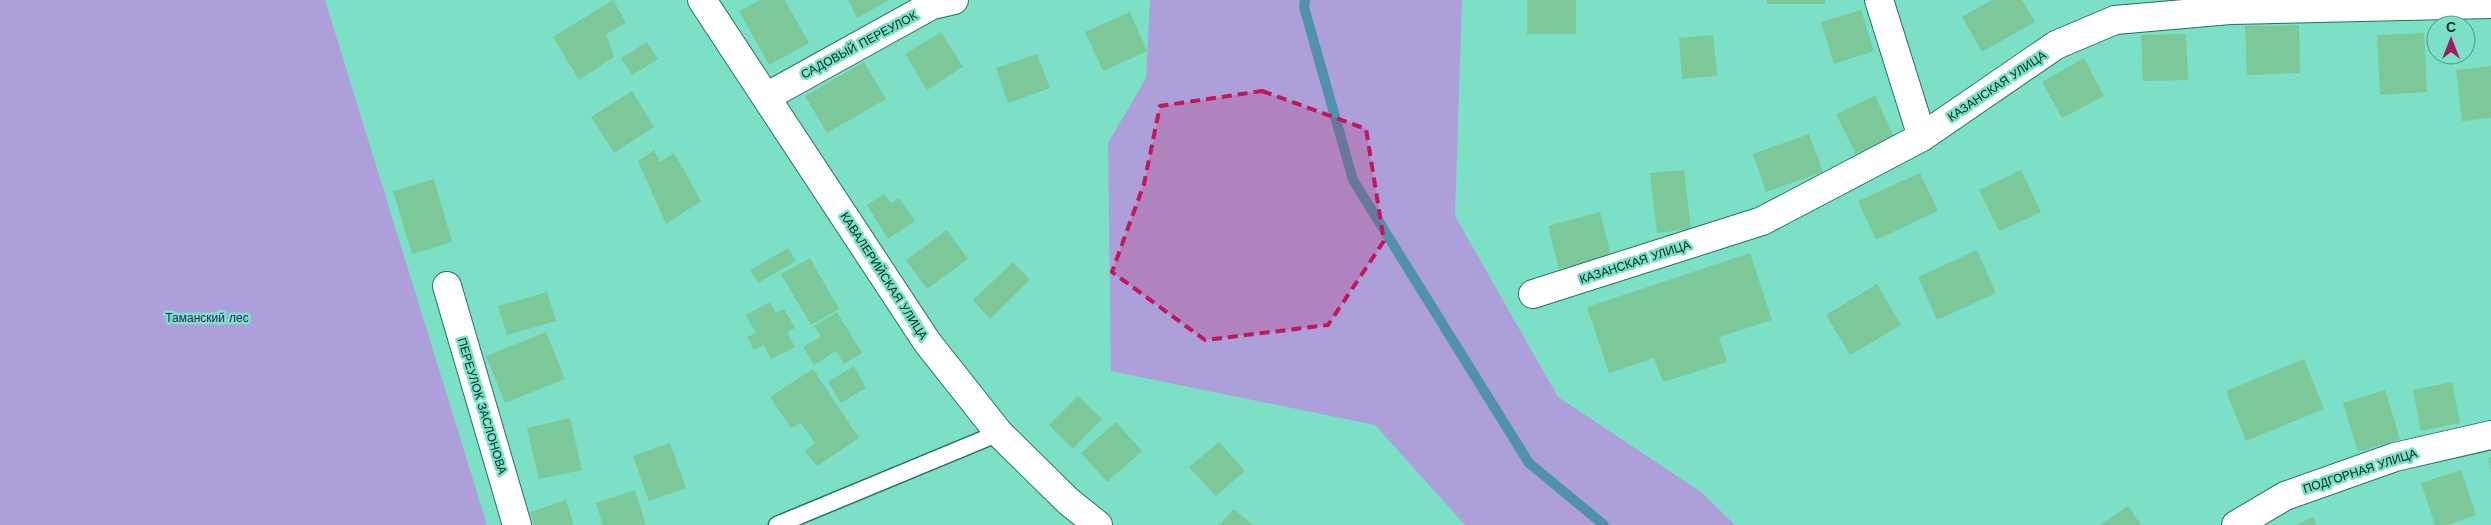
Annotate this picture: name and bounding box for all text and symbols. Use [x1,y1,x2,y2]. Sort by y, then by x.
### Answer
street label: САДОВЫЙ ПЕРЕУЛОК [798,7,920,82]
north arrow [2426,15,2476,65]
text: С [2446,19,2456,35]
street label: КАЗАНСКАЯ УЛИЦА [1945,48,2049,124]
street label: КАВАЛЕРИЙСКАЯ УЛИЦА [838,209,931,342]
street label: КАЗАНСКАЯ УЛИЦА [1578,237,1692,287]
park label: Таманский лес [165,311,249,325]
street label: ПЕРЕУЛОК ЗАСЛОНОВА [455,336,509,476]
street label: ПОДГОРНАЯ УЛИЦА [2301,446,2419,496]

